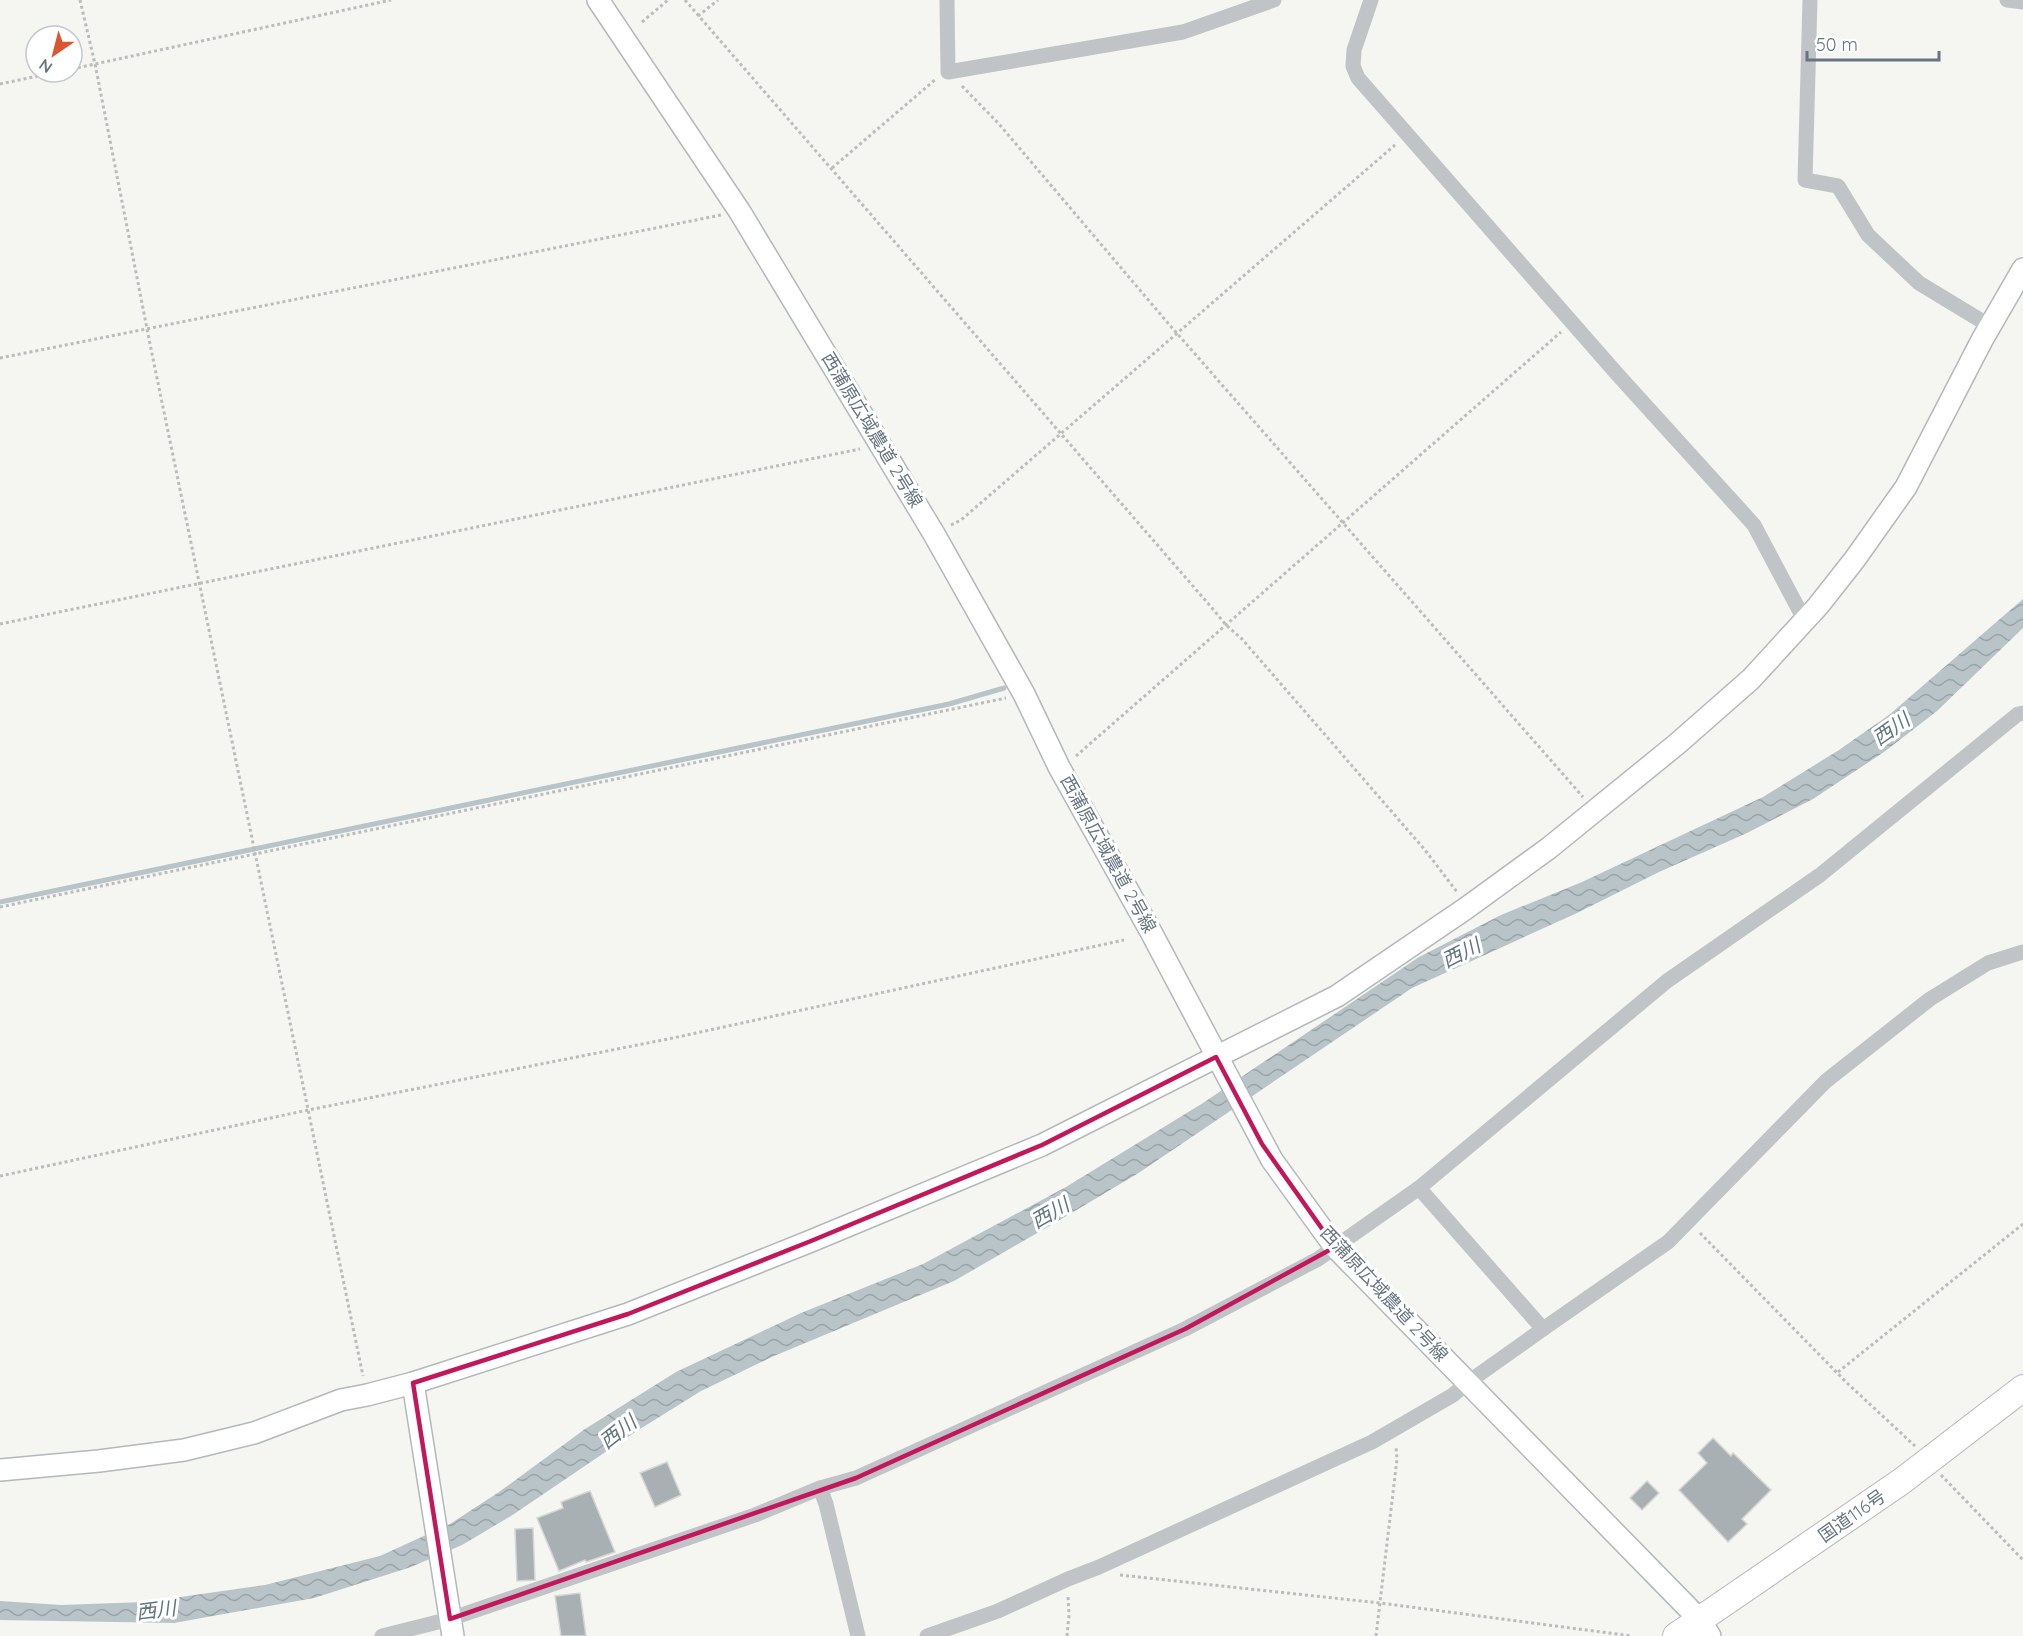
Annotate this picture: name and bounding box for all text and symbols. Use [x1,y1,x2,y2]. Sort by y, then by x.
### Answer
north arrow [24,24,84,84]
scale bar [1807,24,1939,62]
text: 50 m [1816,33,1858,56]
text: N [35,55,56,78]
street label: 西蒲原広域農道 2号線 [817,348,928,511]
water label: 西川 [1867,706,1916,750]
street label: 西蒲原広域農道 2号線 [1056,771,1161,937]
water label: 西川 [1437,931,1486,973]
water label: 西川 [1026,1191,1075,1233]
street label: 西蒲原広域農道 2号線 [1316,1221,1453,1366]
water label: 西川 [594,1408,643,1454]
street label: 国道116号 [1814,1484,1890,1547]
water label: 西川 [135,1594,179,1624]

